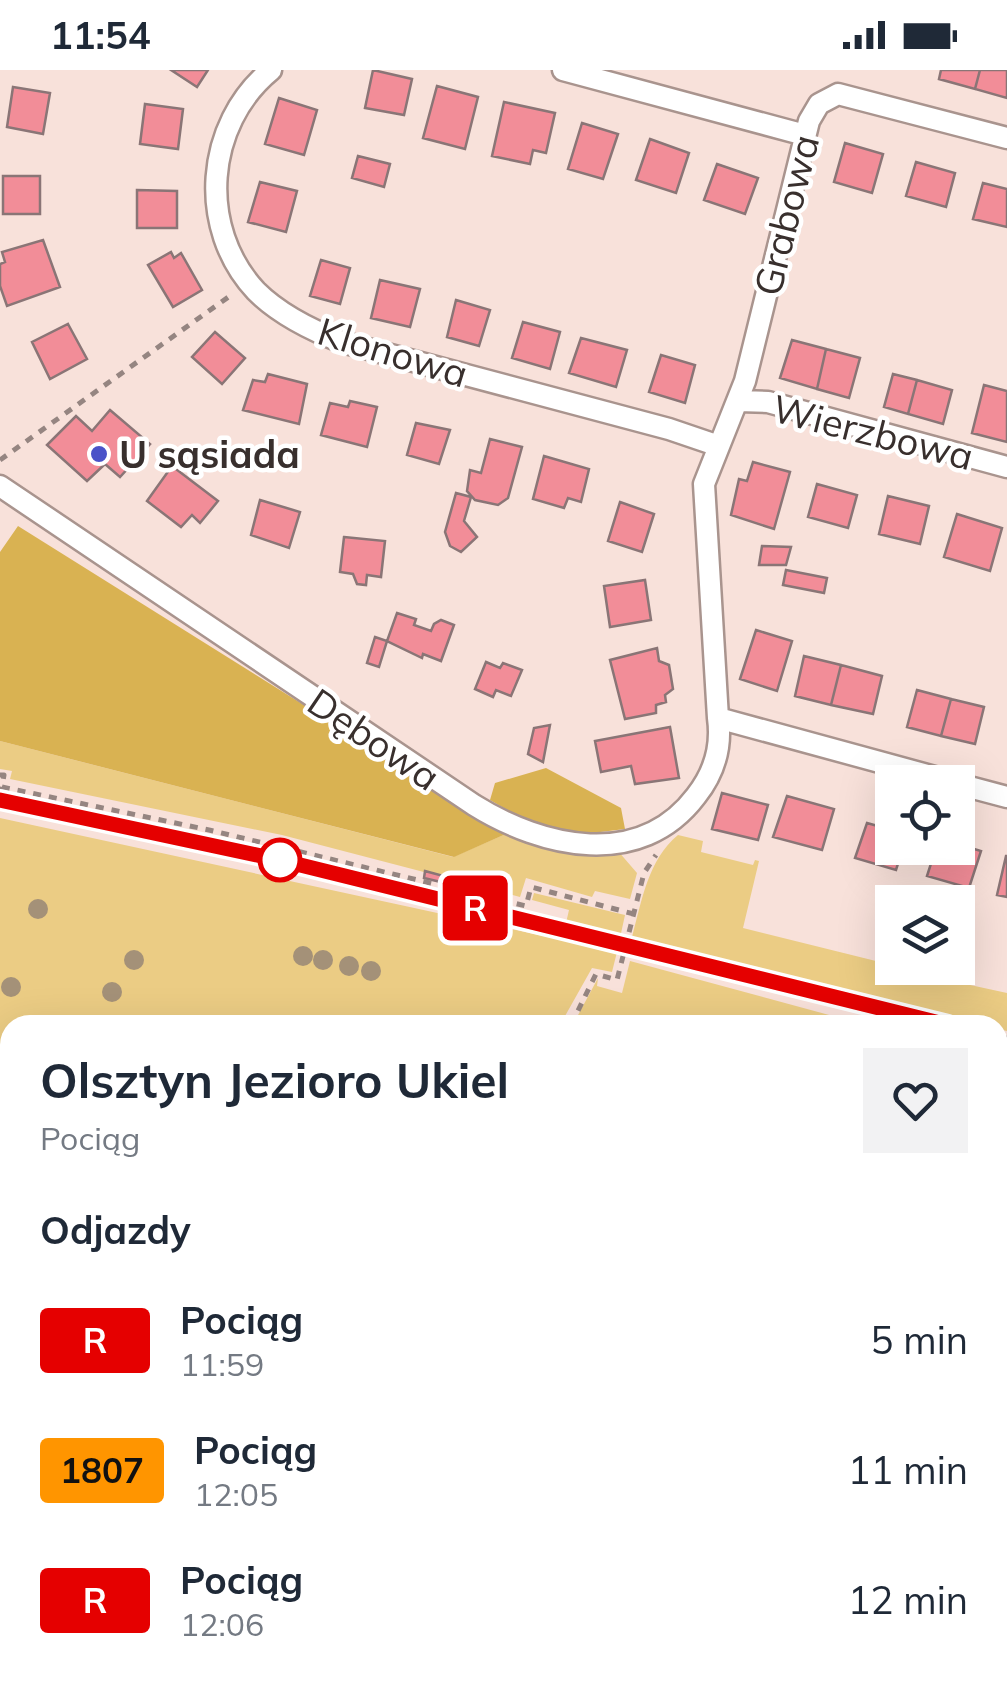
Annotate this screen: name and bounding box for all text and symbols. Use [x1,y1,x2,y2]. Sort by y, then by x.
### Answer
text: 11:54 [50,11,151,59]
street label: Grabowa [743,130,829,300]
street label: Klonowa [312,307,474,397]
street label: Wierzbowa [768,384,978,480]
place label: U sąsiada [119,430,300,478]
marker: U sąsiada [88,443,110,465]
street label: Dębowa [299,678,449,800]
map controls [875,765,975,985]
button: locate [875,765,975,865]
unlabelled marker [259,839,301,881]
line badge: R [442,876,508,940]
button: layers [875,885,975,985]
text: R [463,886,487,930]
button: heart [863,1048,968,1153]
text: Olsztyn Jezioro Ukiel [40,1050,509,1110]
text: Pociąg [40,1118,140,1158]
text: Odjazdy [40,1206,191,1254]
text: Pociąg [180,1296,303,1344]
text: 5 min [871,1316,968,1364]
text: R [83,1318,107,1362]
text: 11:59 [180,1344,264,1384]
text: Pociąg [194,1426,317,1474]
text: 11 min [848,1446,968,1494]
text: 1807 [60,1448,144,1492]
text: 12:05 [194,1474,278,1514]
text: Pociąg [180,1556,303,1604]
text: 12 min [848,1576,968,1624]
text: R [83,1578,107,1622]
text: 12:06 [180,1604,264,1644]

